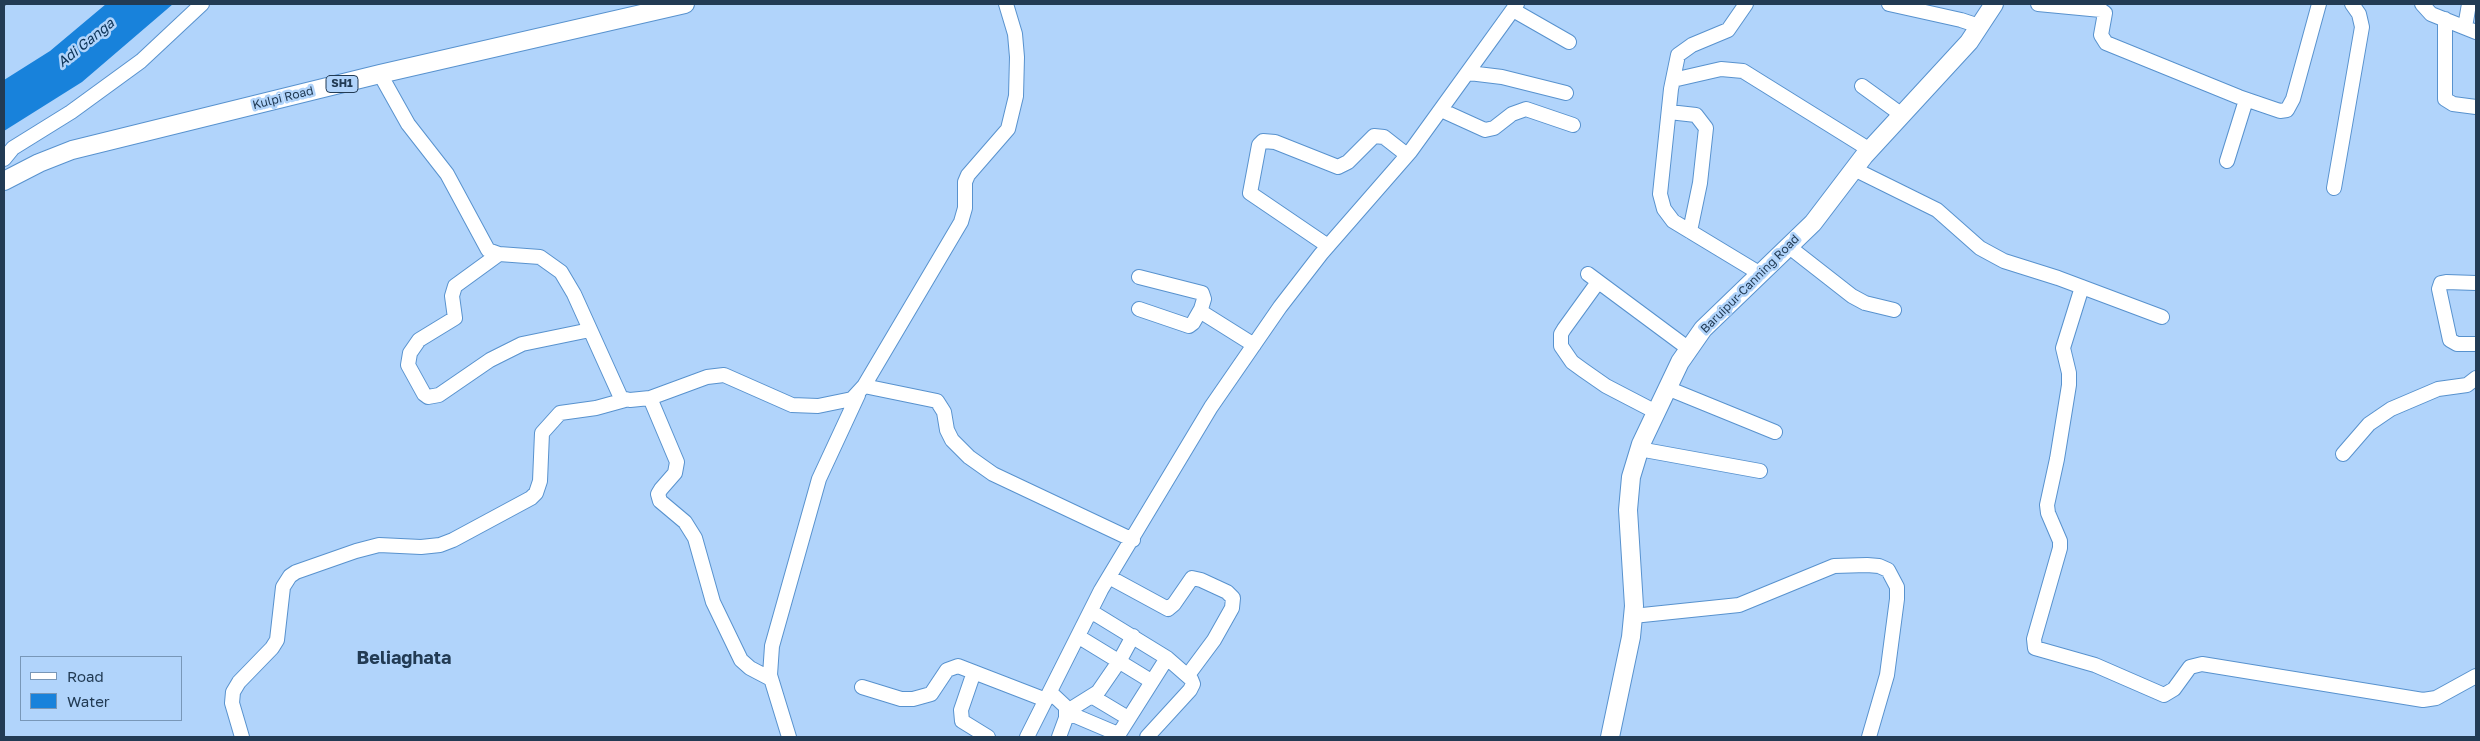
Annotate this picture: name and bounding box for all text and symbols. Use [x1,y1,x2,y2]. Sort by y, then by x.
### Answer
water label: Adi Ganga [54,15,118,71]
road number: SH1 [326,76,358,92]
street label: Kulpi Road [251,83,315,113]
street label: Baruipur-Canning Road [1698,232,1802,336]
district label: Beliaghata [357,647,451,669]
legend [20,656,182,721]
text: Road [67,667,104,685]
text: Water [67,692,110,710]

